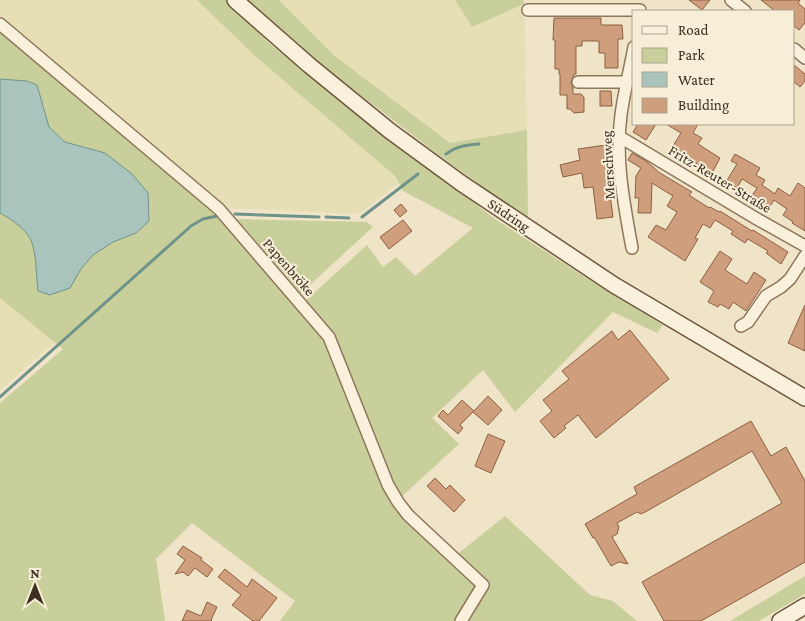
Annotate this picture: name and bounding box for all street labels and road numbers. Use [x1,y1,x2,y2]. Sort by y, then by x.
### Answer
street label: Merschweg [598,130,619,200]
street label: Fritz-Reuter-Straße [666,142,775,216]
street label: Südring [484,195,533,236]
street label: Papenbröke [259,235,318,300]

